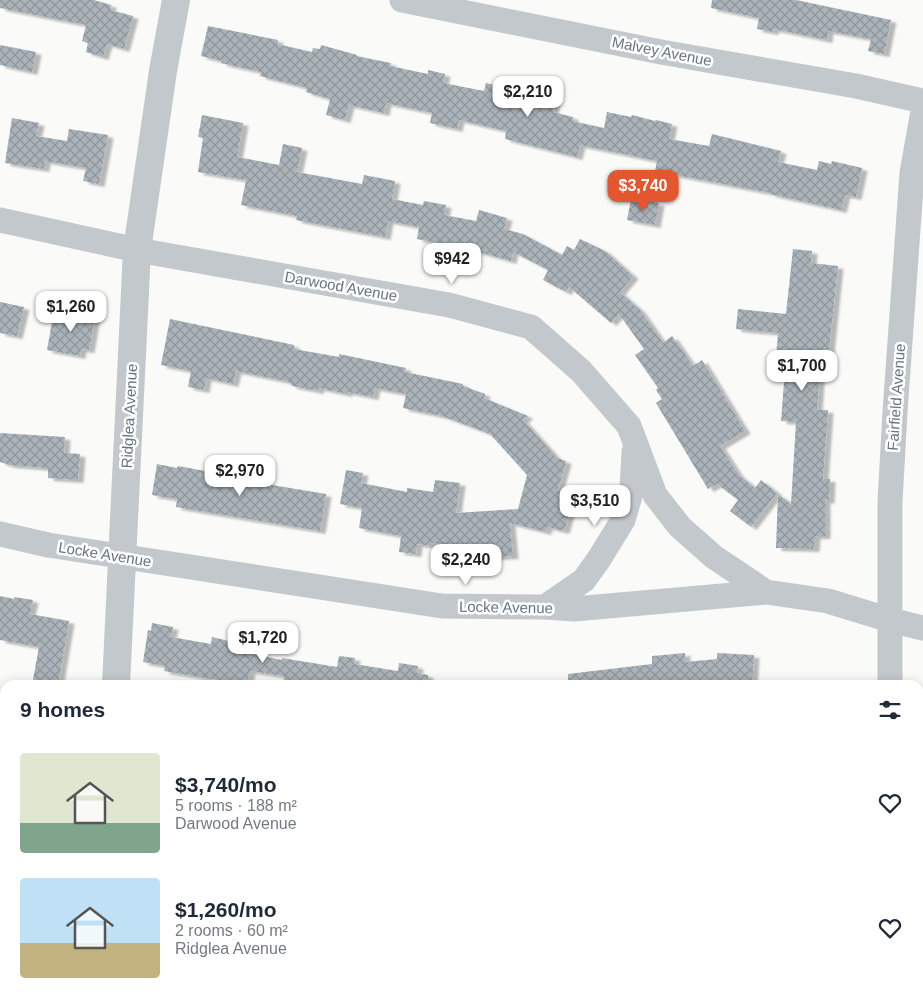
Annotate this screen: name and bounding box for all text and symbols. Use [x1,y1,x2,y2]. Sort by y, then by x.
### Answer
street label: Malvey Avenue [611,33,713,69]
pin: $2,210 [487,76,569,118]
text: $2,210 [504,83,552,100]
pin: $3,740 [602,170,684,212]
text: $3,740 [619,177,667,194]
pin: $942 [422,242,482,285]
text: $942 [434,250,470,267]
street label: Darwood Avenue [283,268,399,304]
pin: $1,260 [30,290,112,333]
text: $1,260 [47,298,95,315]
street label: Fairfield Avenue [884,343,908,451]
pin: $1,700 [761,350,843,392]
text: $1,700 [778,357,826,374]
street label: Ridglea Avenue [118,363,140,469]
pin: $2,970 [199,454,281,497]
text: $2,970 [216,462,264,479]
pin: $3,510 [554,484,636,527]
text: $3,510 [571,492,619,509]
street label: Locke Avenue [57,538,153,570]
pin: $2,240 [425,544,507,586]
text: $2,240 [442,551,490,568]
street label: Locke Avenue [459,598,553,616]
pin: $1,720 [222,622,304,664]
text: $1,720 [239,629,287,646]
icon: filters [876,696,904,724]
text: 9 homes [20,698,105,721]
icon: home [60,773,120,833]
text: $3,740/mo [175,773,277,796]
icon: heart [876,789,904,817]
text: 5 rooms · 188 m² [175,797,297,814]
text: Darwood Avenue [175,815,297,832]
icon: home [60,898,120,958]
text: $1,260/mo [175,898,277,921]
icon: heart [876,914,904,942]
text: 2 rooms · 60 m² [175,922,288,939]
text: Ridglea Avenue [175,940,287,957]

